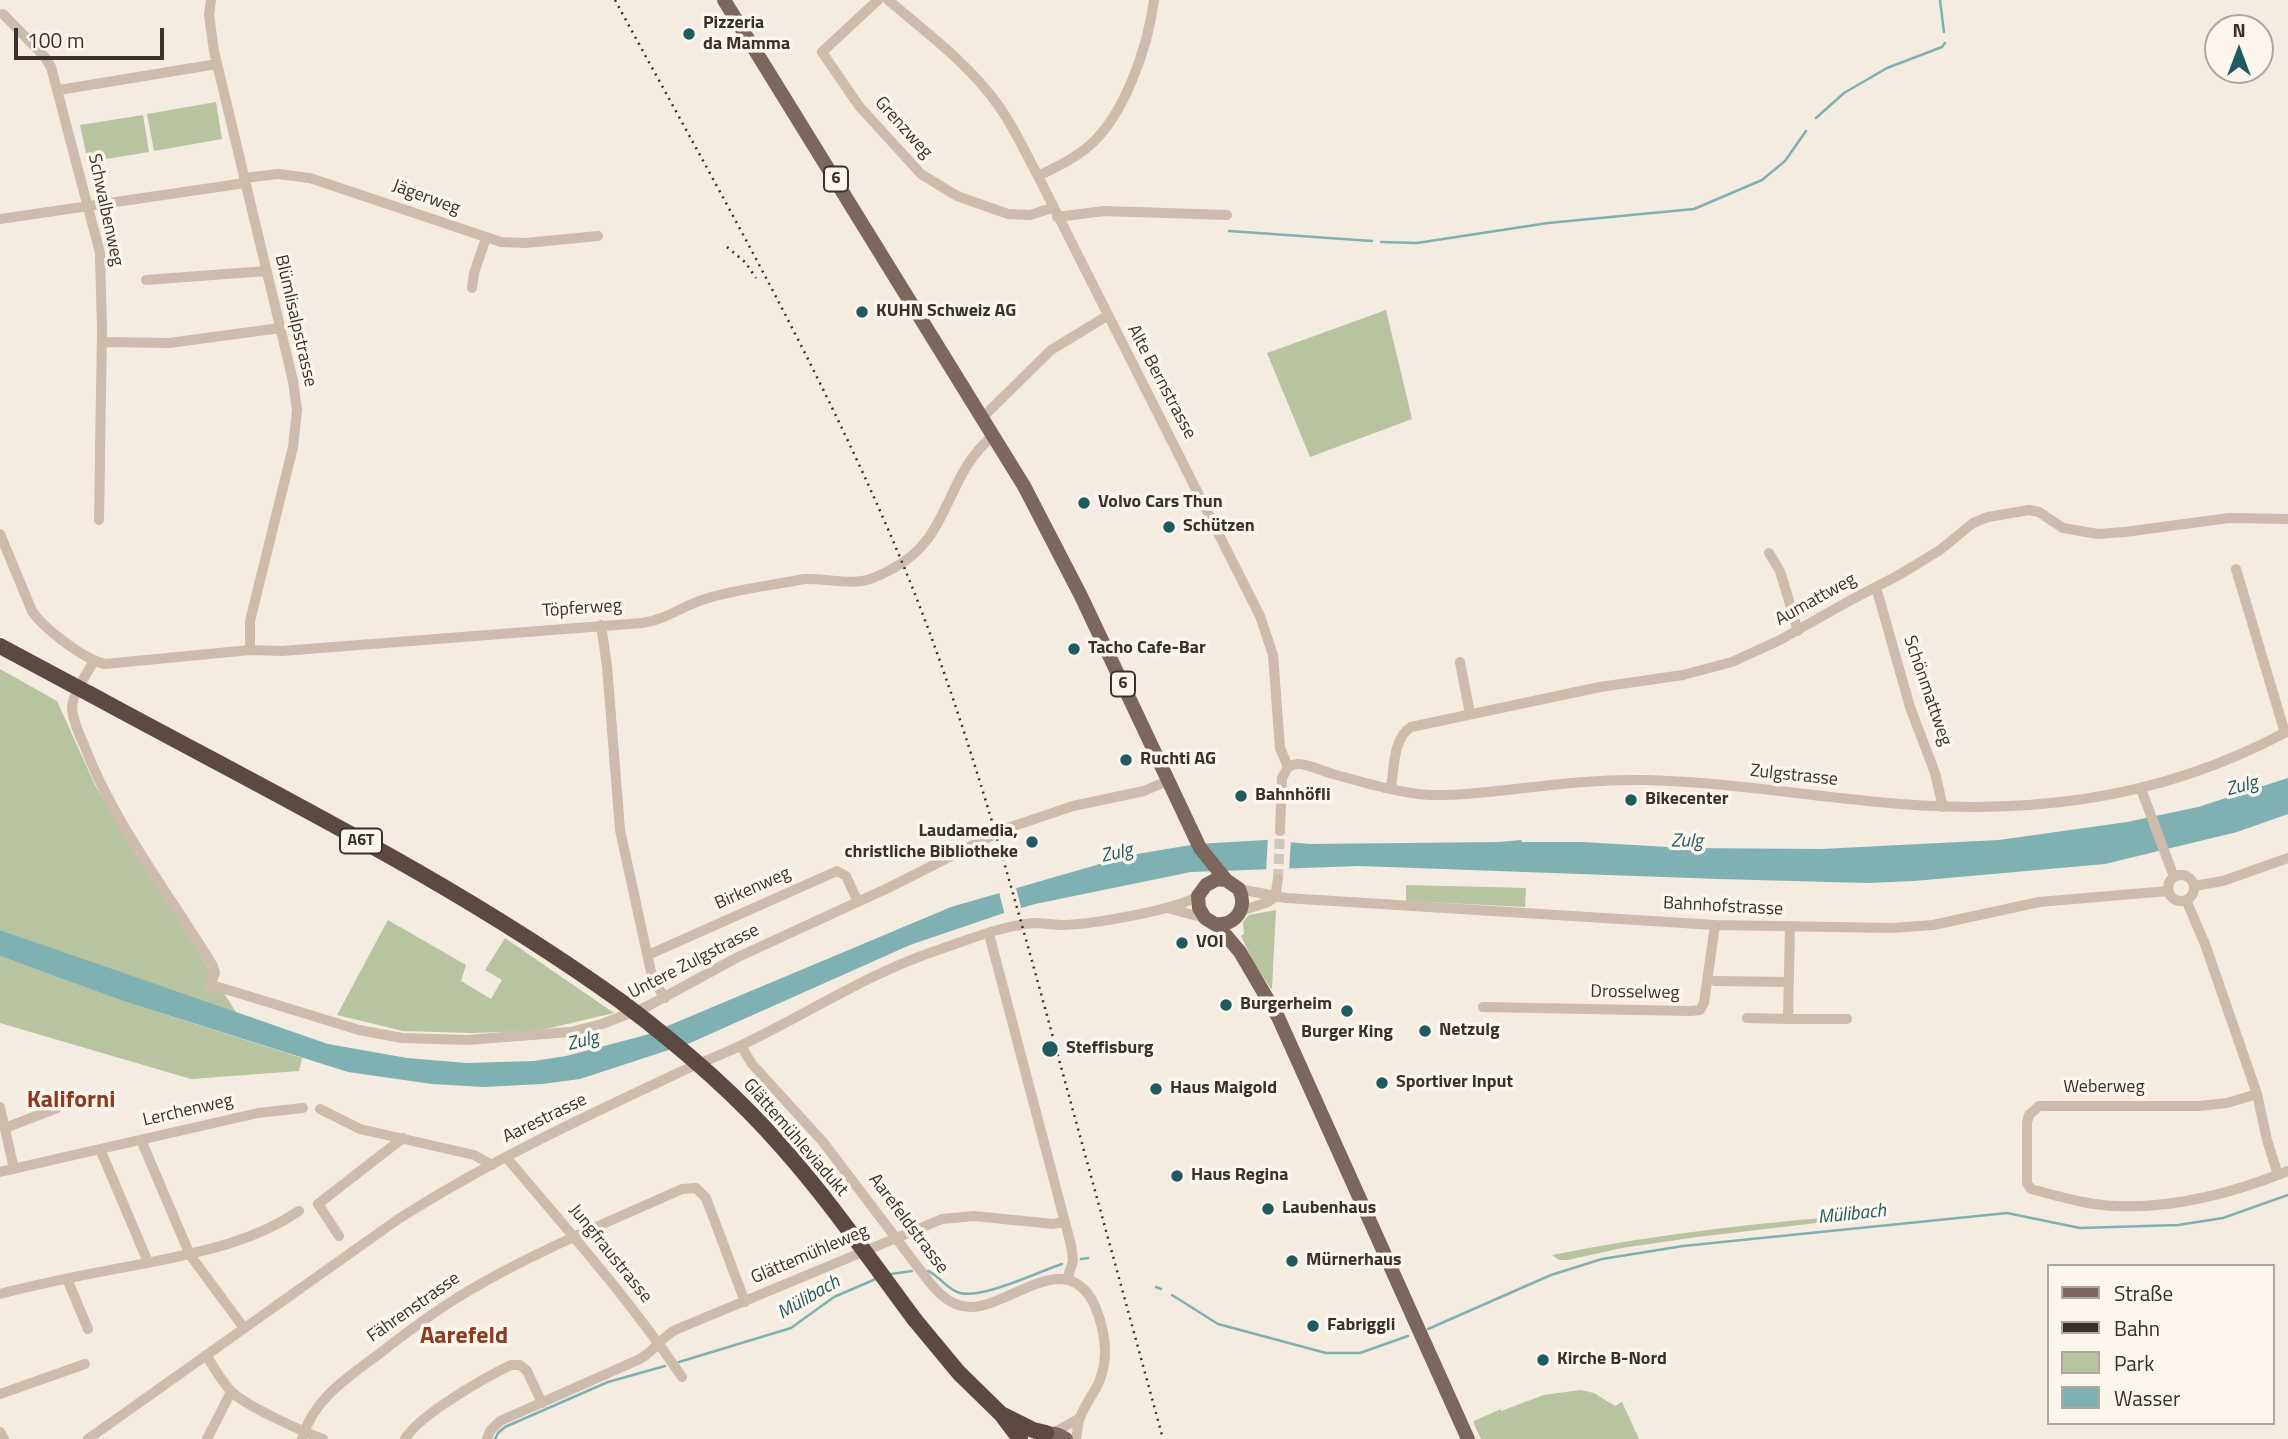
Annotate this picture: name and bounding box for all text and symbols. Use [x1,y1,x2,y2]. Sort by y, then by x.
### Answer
place label: Pizzeria da Mamma [703,13,790,56]
scale bar [18,14,168,58]
north arrow [2204,14,2274,84]
text: N [2232,15,2246,44]
text: 100 m [27,24,84,56]
marker: Pizzeria da Mamma [681,26,697,42]
street label: Grenzweg [870,93,936,163]
street label: Schwalbenweg [83,152,127,268]
road number: 6 [824,167,848,192]
street label: Jägerweg [389,176,463,220]
street label: Blümlisalpstrasse [269,253,321,389]
place label: KUHN Schweiz AG [876,301,1016,323]
marker: KUHN Schweiz AG [854,304,870,320]
street label: Alte Bernstrasse [1122,321,1200,443]
place label: Volvo Cars Thun [1098,492,1223,514]
marker: Volvo Cars Thun [1076,495,1092,511]
place label: Schützen [1183,516,1255,538]
marker: Schützen [1161,519,1177,535]
street label: Aumattweg [1772,569,1860,631]
street label: Töpferweg [541,595,623,623]
street label: Schönmattweg [1898,633,1956,749]
place label: Tacho Cafe-Bar [1088,638,1206,660]
marker: Tacho Cafe-Bar [1066,641,1082,657]
road number: 6 [1111,671,1135,696]
place label: Ruchti AG [1140,749,1216,771]
marker: Ruchti AG [1118,752,1134,768]
street label: Zulgstrasse [1749,761,1839,791]
water label: Zulg [2224,772,2260,802]
place label: Bahnhöfli [1255,785,1331,807]
marker: Bahnhöfli [1233,788,1249,804]
place label: Bikecenter [1645,789,1728,811]
marker: Bikecenter [1623,792,1639,808]
place label: Laudamedia, christliche Bibliotheke [845,821,1018,864]
road number: A6T [340,828,382,854]
water label: Zulg [1671,830,1703,854]
marker: Laudamedia, christliche Bibliotheke [1024,834,1040,850]
water label: Zulg [1099,839,1135,869]
street label: Birkenweg [712,863,794,915]
street label: Bahnhofstrasse [1662,893,1784,921]
street label: Untere Zulgstrasse [625,920,763,1004]
place label: VOI [1196,932,1224,954]
marker: VOI [1174,935,1190,951]
street label: Drosselweg [1590,981,1680,1005]
place label: Burgerheim [1240,994,1332,1016]
marker: Burgerheim [1218,997,1234,1013]
marker: Burger King [1339,1003,1355,1019]
place label: Netzulg [1439,1020,1500,1042]
place label: Burger King [1301,1022,1393,1044]
marker: Netzulg [1417,1023,1433,1039]
water label: Zulg [565,1027,601,1057]
place label: Steffisburg [1066,1038,1153,1060]
marker: Steffisburg [1040,1039,1060,1059]
place label: Sportiver Input [1396,1072,1513,1094]
street label: Glättemühleviadukt [738,1075,852,1201]
marker: Sportiver Input [1374,1075,1390,1091]
street label: Weberweg [2063,1077,2145,1099]
place label: Haus Maigold [1170,1078,1277,1100]
marker: Haus Maigold [1148,1081,1164,1097]
district label: Kaliforni [27,1087,115,1115]
street label: Aarestrasse [500,1089,590,1149]
street label: Lerchenweg [141,1090,235,1132]
place label: Haus Regina [1191,1165,1288,1187]
marker: Haus Regina [1169,1168,1185,1184]
street label: Aarefeldstrasse [864,1170,952,1278]
place label: Laubenhaus [1282,1198,1376,1220]
street label: Jungfraustrasse [564,1200,656,1308]
water label: Mülibach [1817,1200,1887,1230]
marker: Laubenhaus [1260,1201,1276,1217]
street label: Glättemühleweg [748,1221,872,1289]
place label: Mürnerhaus [1306,1250,1402,1272]
marker: Mürnerhaus [1284,1253,1300,1269]
legend [2046,1264,2274,1425]
street label: Fährenstrasse [364,1268,464,1348]
water label: Mülibach [774,1271,844,1325]
text: Straße [2114,1277,2173,1309]
text: Bahn [2114,1312,2160,1344]
place label: Fabriggli [1327,1315,1395,1337]
marker: Fabriggli [1305,1318,1321,1334]
district label: Aarefeld [420,1323,508,1351]
text: Park [2114,1347,2154,1379]
place label: Kirche B-Nord [1557,1349,1667,1371]
marker: Kirche B-Nord [1535,1352,1551,1368]
text: Wasser [2114,1382,2180,1414]

